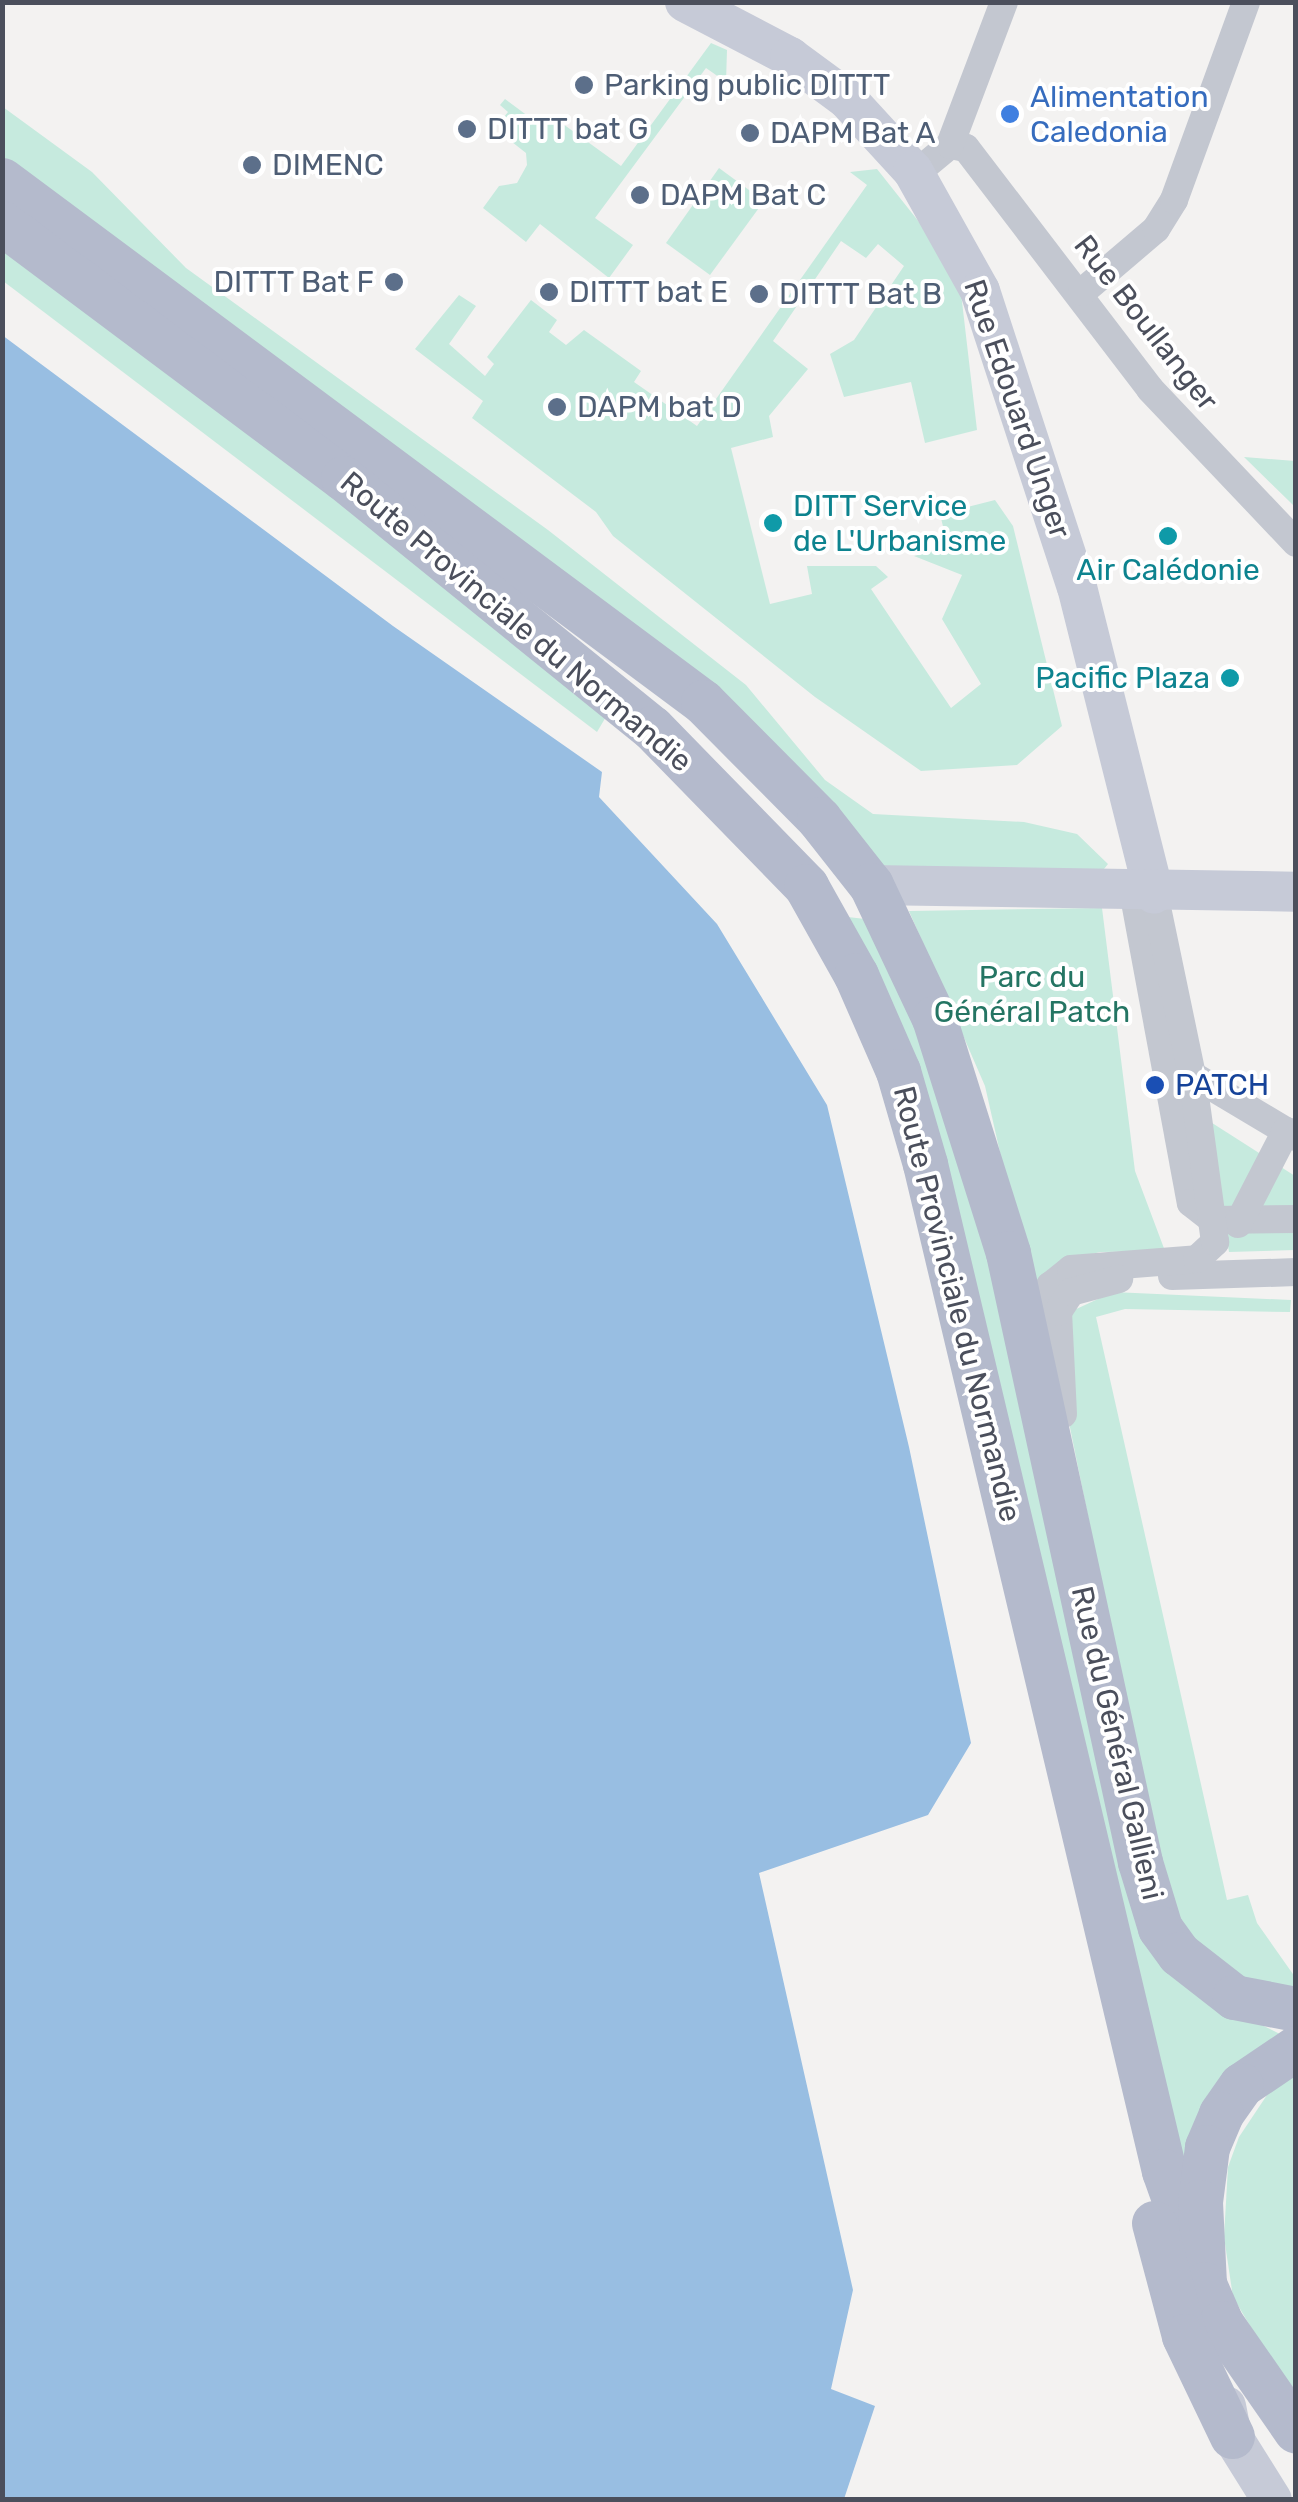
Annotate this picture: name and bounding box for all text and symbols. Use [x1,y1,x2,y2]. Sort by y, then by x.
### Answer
place label: Parking public DITTT [604,67,890,103]
marker: Parking public DITTT [573,74,595,96]
place label: Alimentation Caledonia [1030,79,1209,150]
marker: Alimentation Caledonia [999,103,1021,125]
place label: DITTT bat G [487,111,649,147]
place label: DAPM Bat A [770,115,936,151]
marker: DITTT bat G [456,118,478,140]
marker: DAPM Bat A [739,122,761,144]
place label: DIMENC [272,147,384,183]
marker: DIMENC [241,154,263,176]
place label: DAPM Bat C [660,177,826,213]
marker: DAPM Bat C [629,184,651,206]
street label: Rue Boullanger [1066,228,1226,418]
place label: DITTT Bat F [213,264,374,300]
marker: DITTT Bat F [383,271,405,293]
place label: DITTT bat E [569,274,729,310]
street label: Rue Edouard Unger [956,275,1078,543]
place label: DITTT Bat B [779,276,943,312]
marker: DITTT bat E [538,281,560,303]
marker: DITTT Bat B [748,283,770,305]
place label: DAPM bat D [577,389,742,425]
marker: DAPM bat D [546,396,568,418]
street label: Route Provinciale du Normandie [333,464,699,780]
place label: DITT Service de L'Urbanisme [793,488,1006,558]
marker: DITT Service de L'Urbanisme [762,512,784,534]
marker: Air Calédonie [1157,525,1179,547]
place label: Air Calédonie [1076,552,1260,588]
place label: Pacific Plaza [1035,660,1210,696]
marker: Pacific Plaza [1219,667,1241,689]
park label: Parc du Général Patch [934,959,1130,1030]
place label: PATCH [1175,1067,1269,1103]
marker: PATCH [1144,1074,1166,1096]
street label: Route Provinciale du Normandie [885,1083,1029,1525]
street label: Rue du Général Gallieni [1063,1583,1171,1903]

